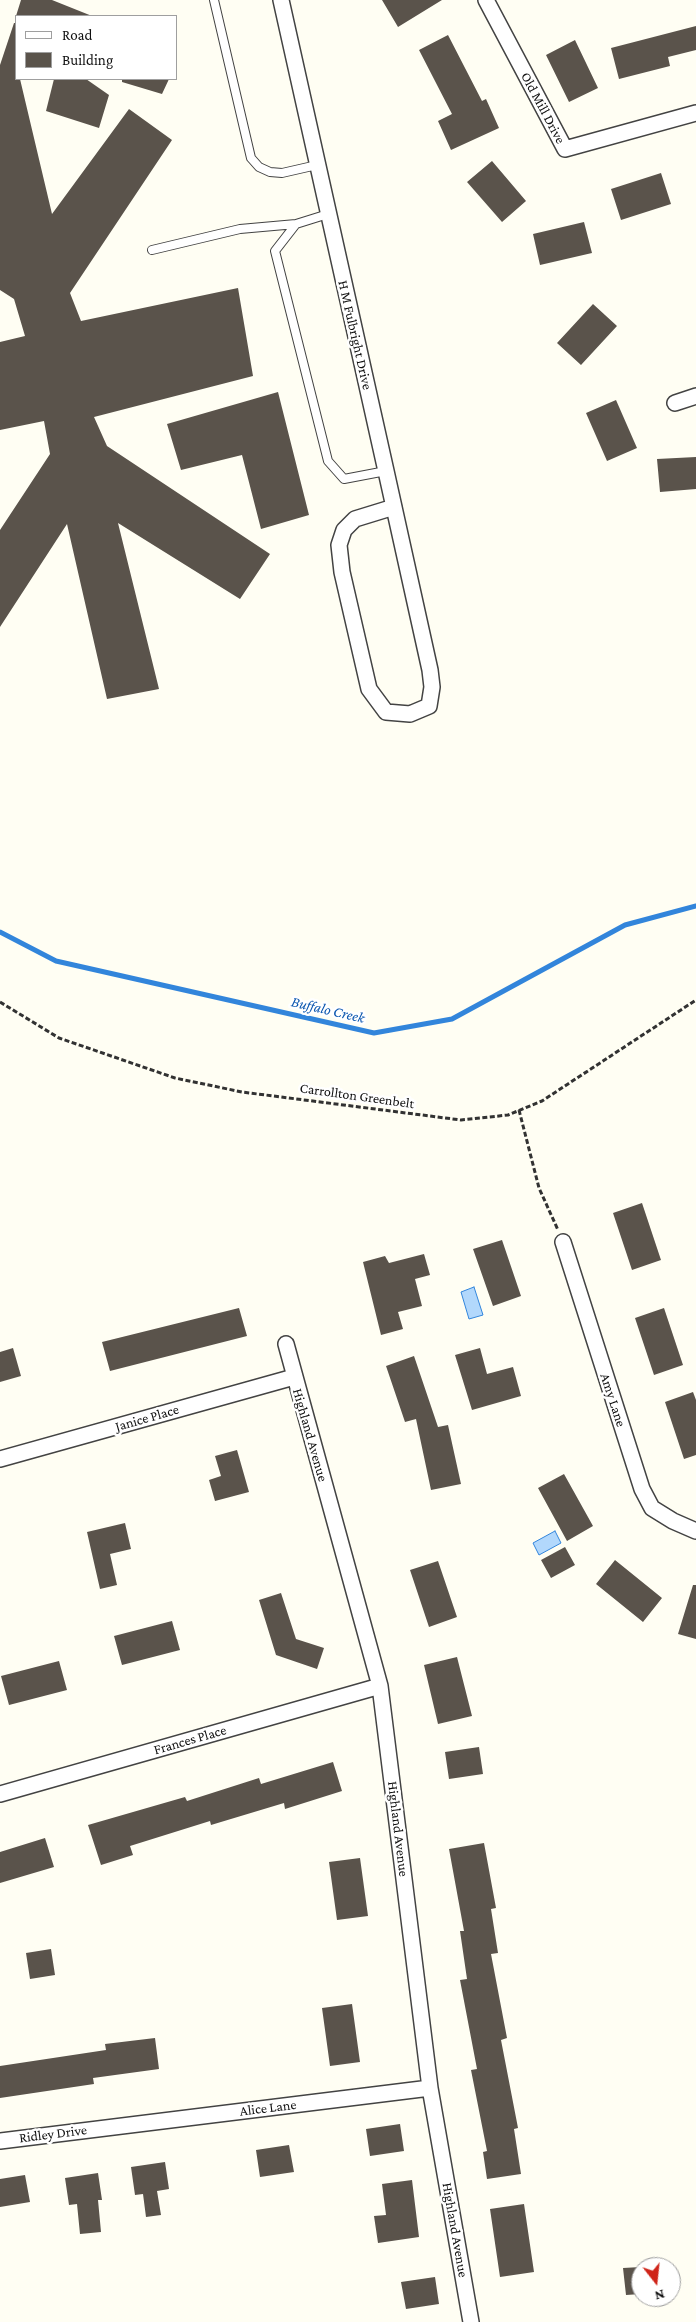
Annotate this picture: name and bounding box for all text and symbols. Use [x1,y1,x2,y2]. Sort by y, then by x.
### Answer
legend [15,15,178,80]
text: Road [62,27,92,43]
text: Building [62,52,113,68]
street label: Old Mill Drive [517,69,569,147]
street label: H M Fulbright Drive [334,279,376,391]
water label: Buffalo Creek [289,993,367,1027]
street label: Carrollton Greenbelt [299,1080,415,1112]
street label: Amy Lane [596,1371,630,1429]
street label: Highland Avenue [289,1387,331,1483]
street label: Janice Place [113,1401,181,1435]
street label: Frances Place [152,1722,228,1758]
street label: Highland Avenue [384,1780,412,1878]
street label: Alice Lane [239,2096,297,2120]
street label: Ridley Drive [18,2122,88,2146]
street label: Highland Avenue [438,2181,472,2279]
north arrow [631,2257,681,2307]
text: N [653,2286,667,2304]

